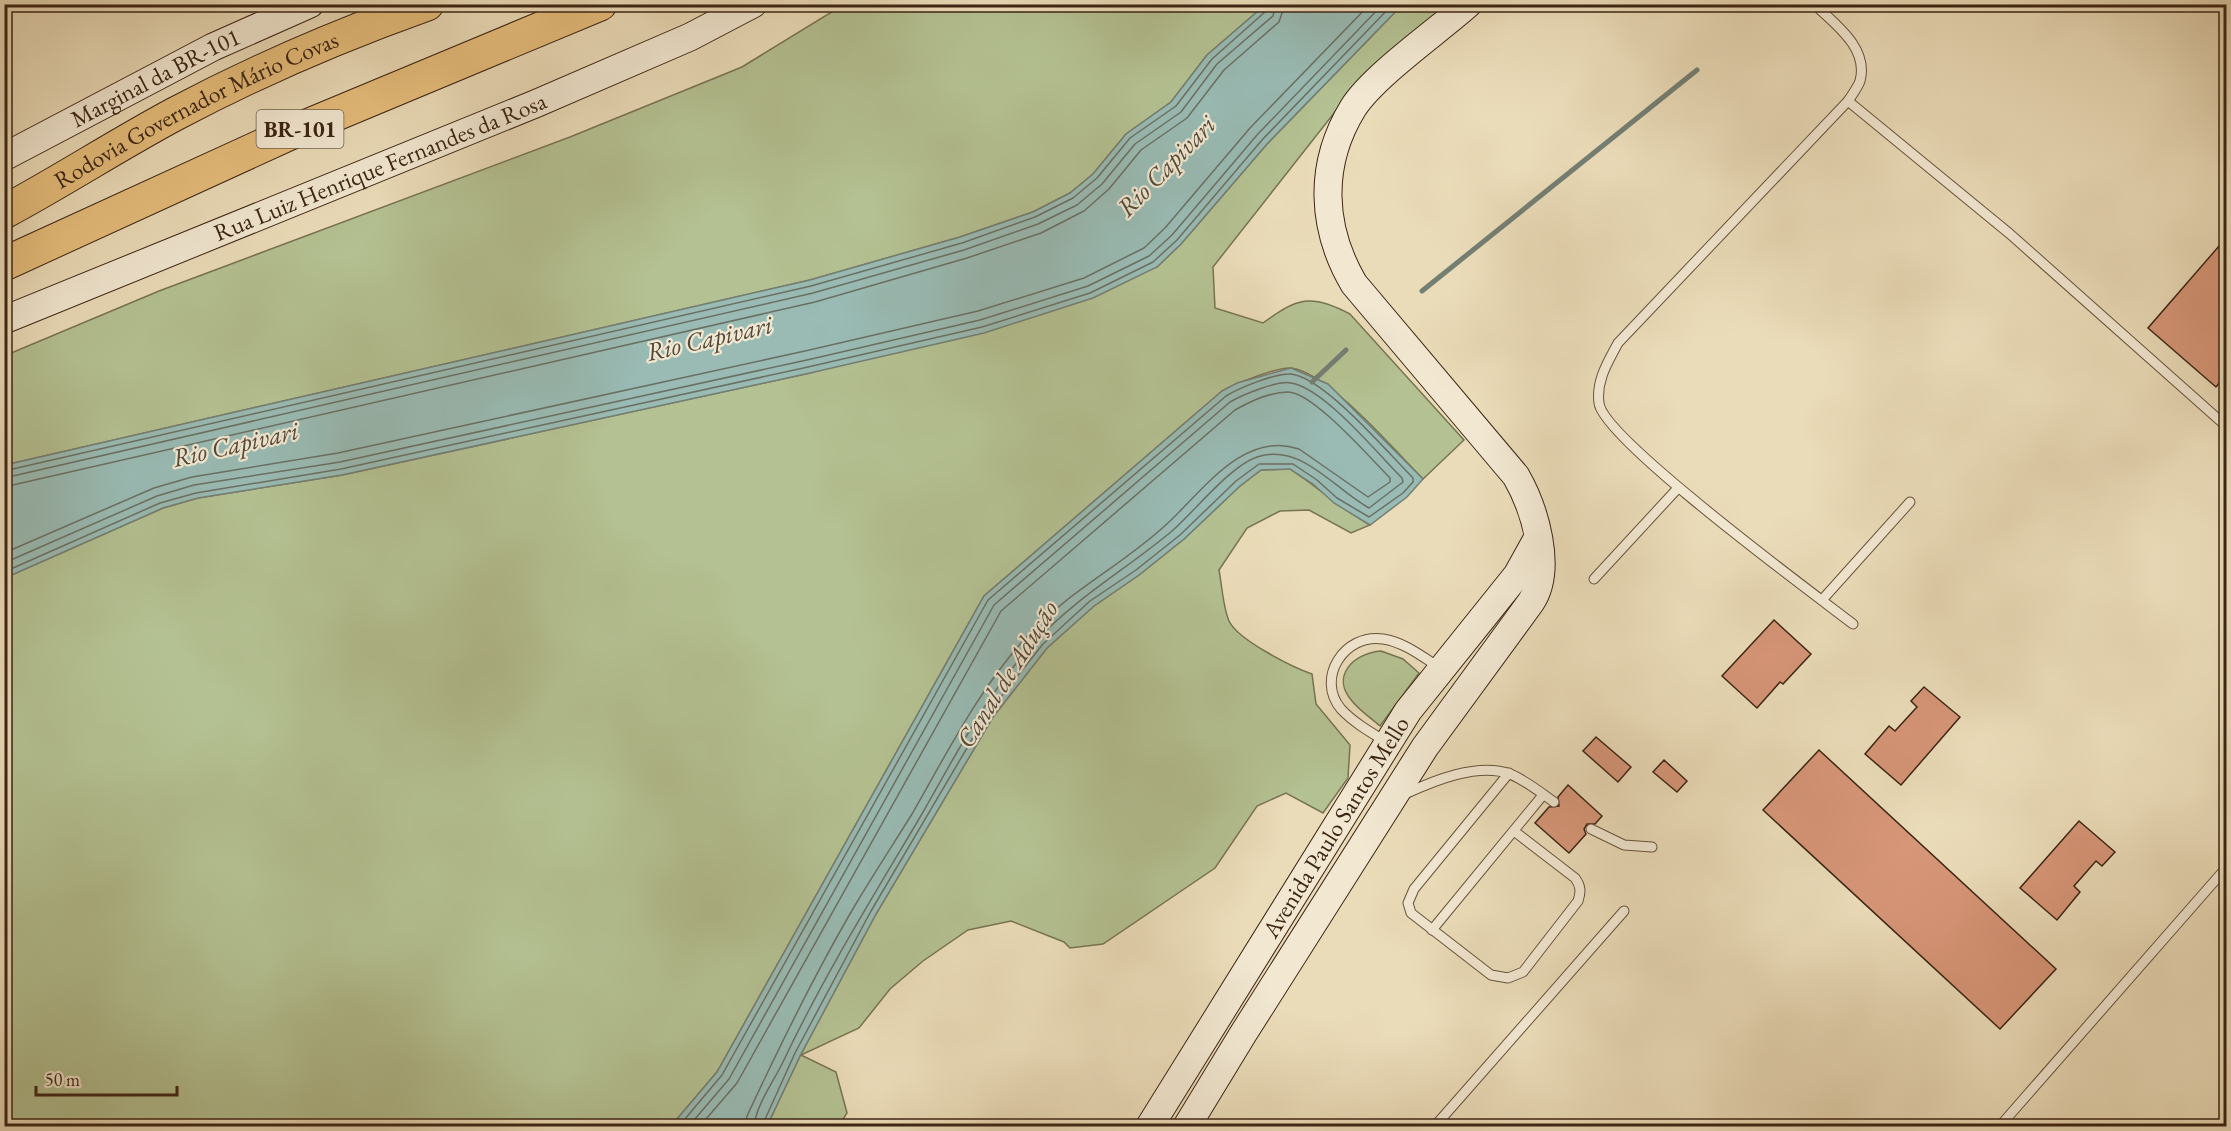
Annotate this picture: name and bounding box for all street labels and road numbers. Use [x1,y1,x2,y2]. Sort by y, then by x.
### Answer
street label: Marginal da BR-101 [65,21,245,134]
street label: Rodovia Governador Mário Covas [48,23,343,196]
street label: Rua Luiz Henrique Fernandes da Rosa [209,85,551,248]
road number: BR-101 [256,110,344,148]
street label: Avenida Paulo Santos Mello [1254,710,1416,944]

